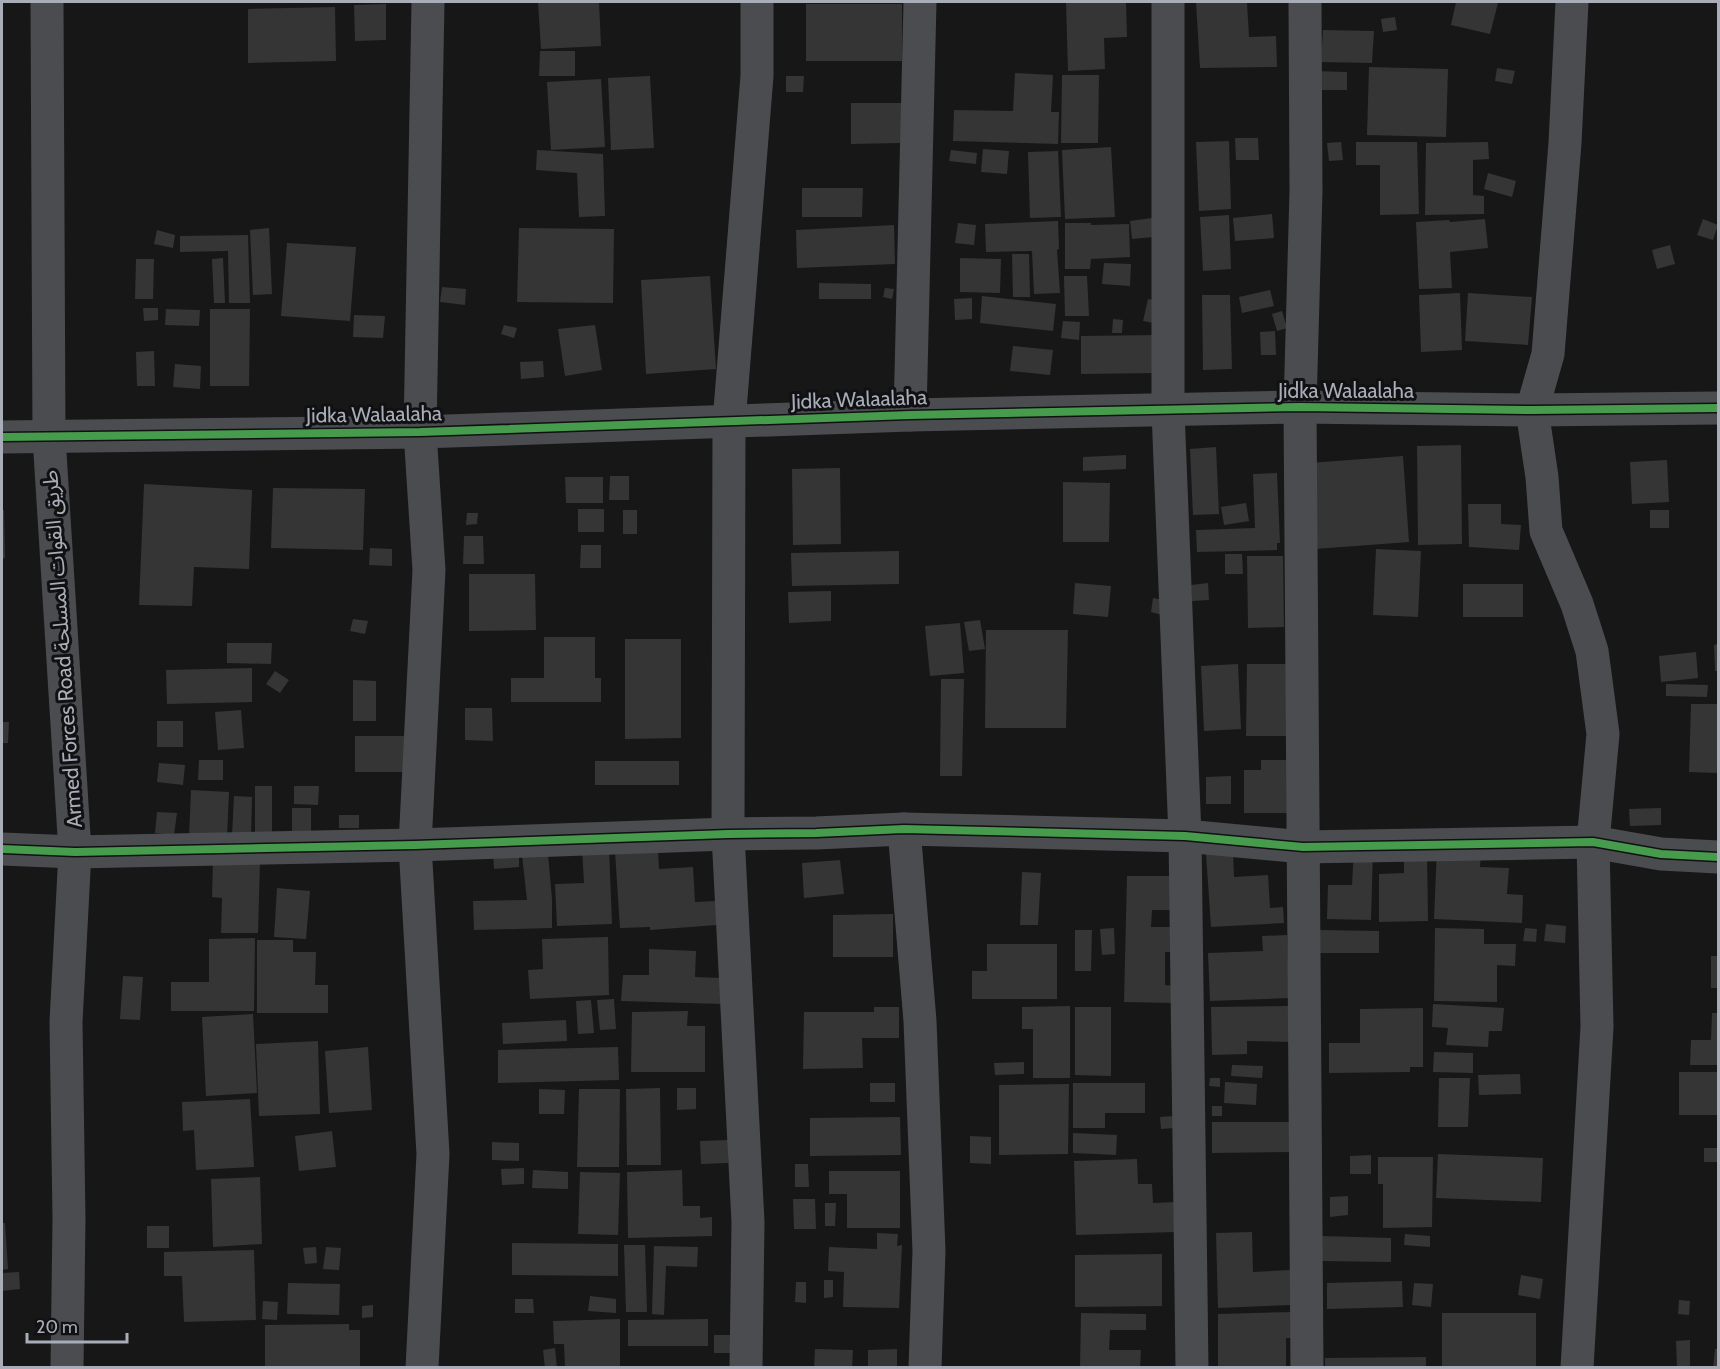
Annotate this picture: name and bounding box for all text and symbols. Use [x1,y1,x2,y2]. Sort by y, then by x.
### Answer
street label: Jidka Walaalaha [1277,378,1414,403]
street label: Jidka Walaalaha [790,384,927,414]
street label: Jidka Walaalaha [305,400,442,428]
street label: Armed Forces Road طريق القوات المسلحة [37,469,88,829]
scale bar [27,1306,128,1344]
text: 20 m [36,1316,78,1338]

